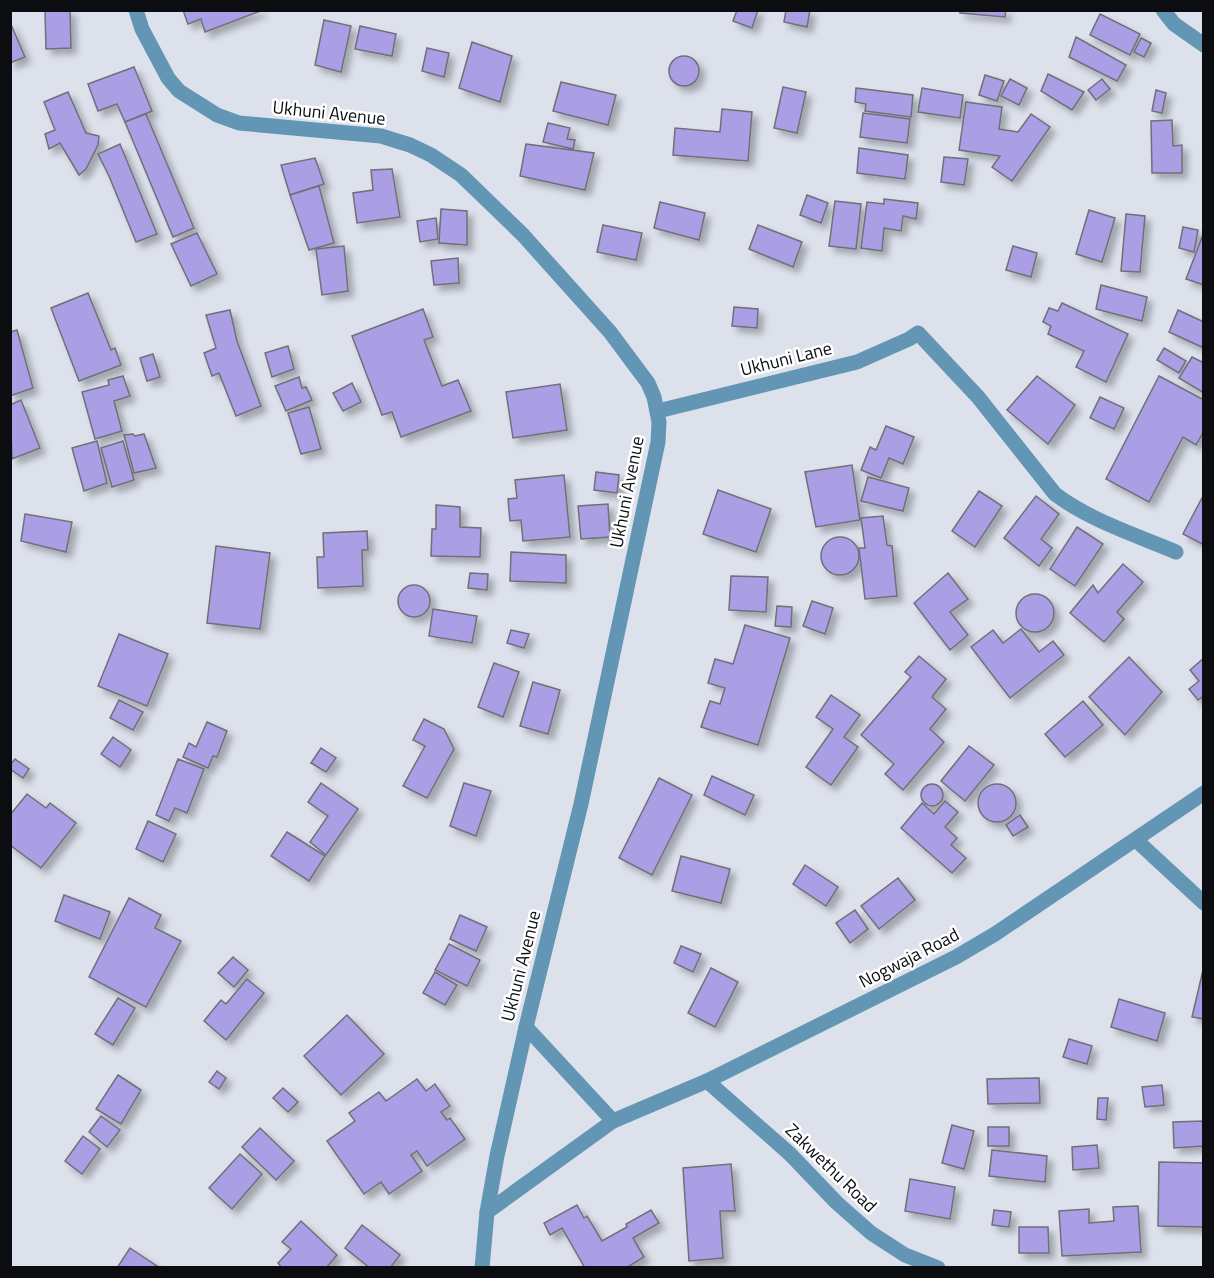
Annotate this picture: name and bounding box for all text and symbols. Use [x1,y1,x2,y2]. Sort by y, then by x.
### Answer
street label: Ukhuni Avenue [271,93,387,132]
street label: Ukhuni Lane [737,334,834,383]
street label: Ukhuni Avenue [602,434,651,550]
street label: Ukhuni Avenue [494,908,547,1024]
street label: Nogwaja Road [854,921,964,994]
street label: Zakwethu Road [779,1117,883,1218]

